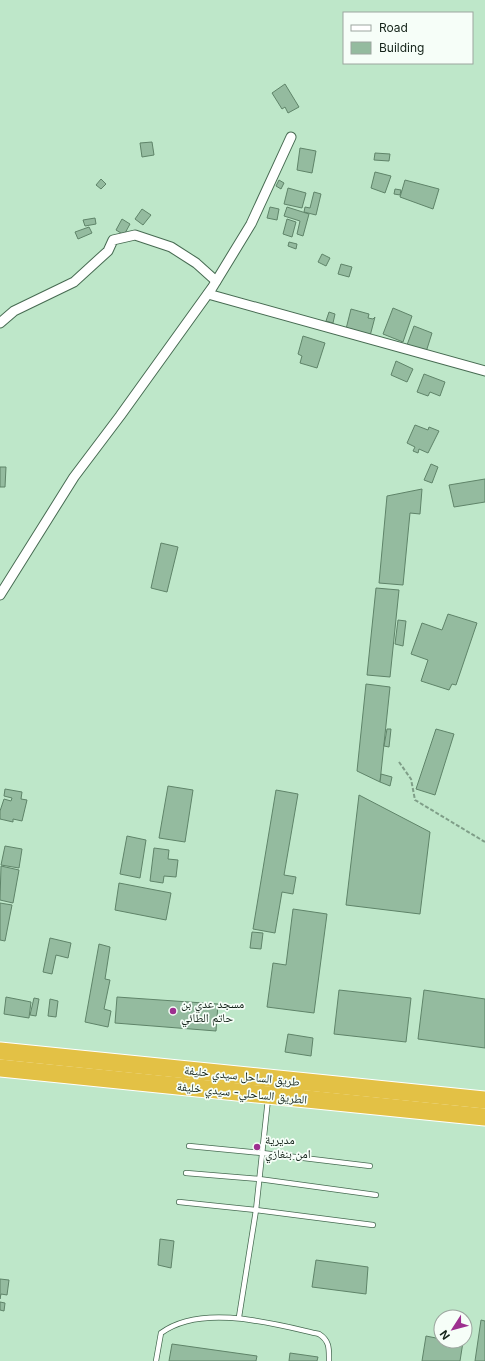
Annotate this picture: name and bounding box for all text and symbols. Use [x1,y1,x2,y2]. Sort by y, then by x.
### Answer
legend [343,12,473,64]
text: Road [379,20,408,35]
text: Building [379,40,424,55]
place label: مسجد عدي بن حاتم الطائي [181,996,244,1028]
marker: مسجد عدي بن حاتم الطائي [168,1006,178,1016]
street label: طريق الساحل سيدي خليفة [183,1062,301,1092]
street label: الطريق الساحلي- سيدي خليفة [176,1078,308,1110]
place label: مديرية امن بنغازي [265,1132,311,1164]
marker: مديرية امن بنغازي [252,1142,262,1152]
north arrow [433,1309,473,1349]
text: N [437,1327,453,1342]

